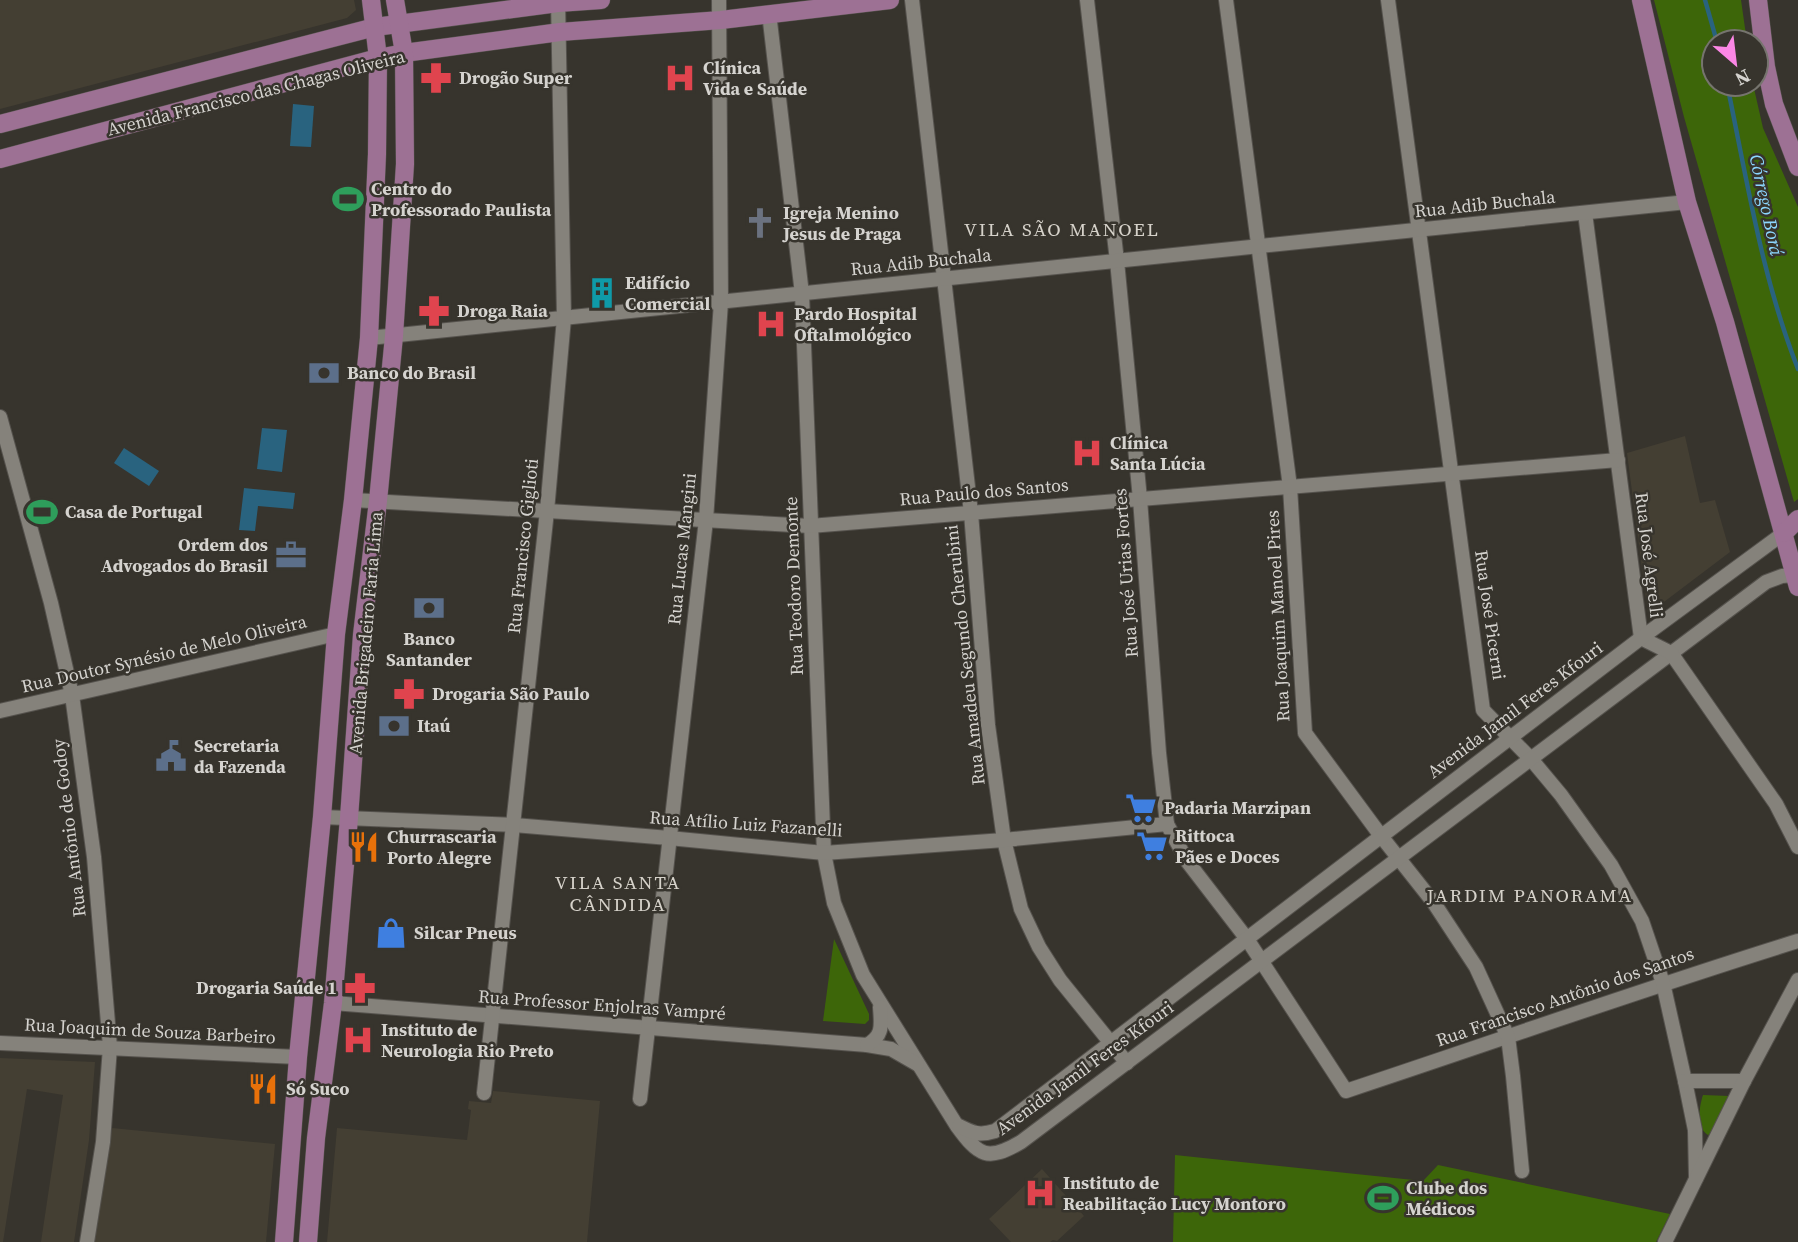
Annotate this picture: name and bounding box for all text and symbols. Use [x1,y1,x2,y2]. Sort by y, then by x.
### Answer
north arrow [1700,28,1770,98]
street label: Avenida Francisco das Chagas Oliveira [104,43,408,142]
place label: Clínica Vida e Saúde [703,55,807,101]
pharmacy icon: Drogão Super [419,61,453,95]
hospital icon: Clínica Vida e Saúde [663,61,697,95]
text: N [1731,63,1755,93]
place label: Drogão Super [459,65,573,90]
water label: Córrego Borá [1744,152,1790,258]
place label: Centro do Professorado Paulista [371,176,552,222]
sports icon: Centro do Professorado Paulista [331,182,365,216]
street label: Rua Adib Buchala [1413,184,1557,223]
place label: Igreja Menino Jesus de Praga [782,200,902,246]
church icon: Igreja Menino Jesus de Praga [743,206,777,240]
district label: VILA SÃO MANOEL [964,216,1160,242]
street label: Rua Adib Buchala [849,242,993,281]
place label: Edifício Comercial [625,270,711,316]
building icon: Edifício Comercial [585,276,619,310]
pharmacy icon: Droga Raia [417,294,451,328]
place label: Droga Raia [457,298,548,323]
place label: Pardo Hospital Oftalmológico [794,301,917,347]
hospital icon: Pardo Hospital Oftalmológico [754,307,788,341]
bank icon: Banco do Brasil [307,356,341,390]
place label: Banco do Brasil [347,360,476,385]
place label: Clínica Santa Lúcia [1110,430,1206,476]
hospital icon: Clínica Santa Lúcia [1070,436,1104,470]
street label: Rua Francisco Giglioti [501,457,544,635]
street label: Rua Lucas Mangini [661,472,702,626]
street label: Rua Paulo dos Santos [898,472,1070,511]
street label: Rua José Urias Fortes [1107,487,1144,659]
street label: Rua José Agrelli [1629,491,1670,619]
sports icon: Casa de Portugal [25,495,59,529]
street label: Rua Teodoro Demonte [778,496,809,676]
place label: Casa de Portugal [65,499,203,524]
street label: Rua Joaquim Manoel Pires [1259,509,1296,723]
street label: Avenida Brigadeiro Faria Lima [342,510,389,755]
street label: Rua Amadeu Segundo Cherubini [938,524,991,786]
place label: Ordem dos Advogados do Brasil [101,532,268,578]
office icon: Ordem dos Advogados do Brasil [274,538,308,572]
street label: Rua José Picerni [1469,548,1512,681]
bank icon: Banco Santander [412,591,446,625]
street label: Rua Doutor Synésio de Melo Oliveira [19,608,310,699]
place label: Banco Santander [386,626,473,672]
street label: Avenida Jamil Feres Kfouri [1422,635,1608,784]
pharmacy icon: Drogaria São Paulo [392,677,426,711]
place label: Drogaria São Paulo [432,681,590,706]
bank icon: Itaú [377,709,411,743]
place label: Itaú [417,713,450,738]
place label: Secretaria da Fazenda [194,733,286,779]
street label: Rua Antônio de Godoy [45,737,92,918]
public building icon: Secretaria da Fazenda [154,739,188,773]
supermarket icon: Padaria Marzipan [1124,791,1158,825]
place label: Padaria Marzipan [1164,795,1311,820]
street label: Rua Atílio Luiz Fazanelli [649,804,844,843]
place label: Rittoca Pães e Doces [1175,823,1280,869]
place label: Churrascaria Porto Alegre [387,824,497,870]
supermarket icon: Rittoca Pães e Doces [1135,829,1169,863]
restaurant icon: Churrascaria Porto Alegre [347,830,381,864]
district label: VILA SANTA CÂNDIDA [555,869,681,917]
district label: JARDIM PANORAMA [1426,882,1633,908]
shop icon: Silcar Pneus [374,916,408,950]
place label: Silcar Pneus [414,920,517,945]
street label: Rua Francisco Antônio dos Santos [1433,940,1697,1052]
pharmacy icon: Drogaria Saúde 1 [343,971,377,1005]
place label: Drogaria Saúde 1 [196,975,337,1000]
street label: Rua Professor Enjolras Vampré [477,983,727,1026]
street label: Avenida Jamil Feres Kfouri [991,995,1178,1141]
street label: Rua Joaquim de Souza Barbeiro [24,1011,276,1050]
place label: Instituto de Neurologia Rio Preto [381,1017,554,1063]
hospital icon: Instituto de Neurologia Rio Preto [341,1023,375,1057]
restaurant icon: Só Suco [246,1072,280,1106]
place label: Só Suco [286,1076,349,1101]
place label: Instituto de Reabilitação Lucy Montoro [1063,1170,1286,1216]
place label: Clube dos Médicos [1406,1175,1487,1221]
hospital icon: Instituto de Reabilitação Lucy Montoro [1023,1176,1057,1210]
sports icon: Clube dos Médicos [1366,1181,1400,1215]

